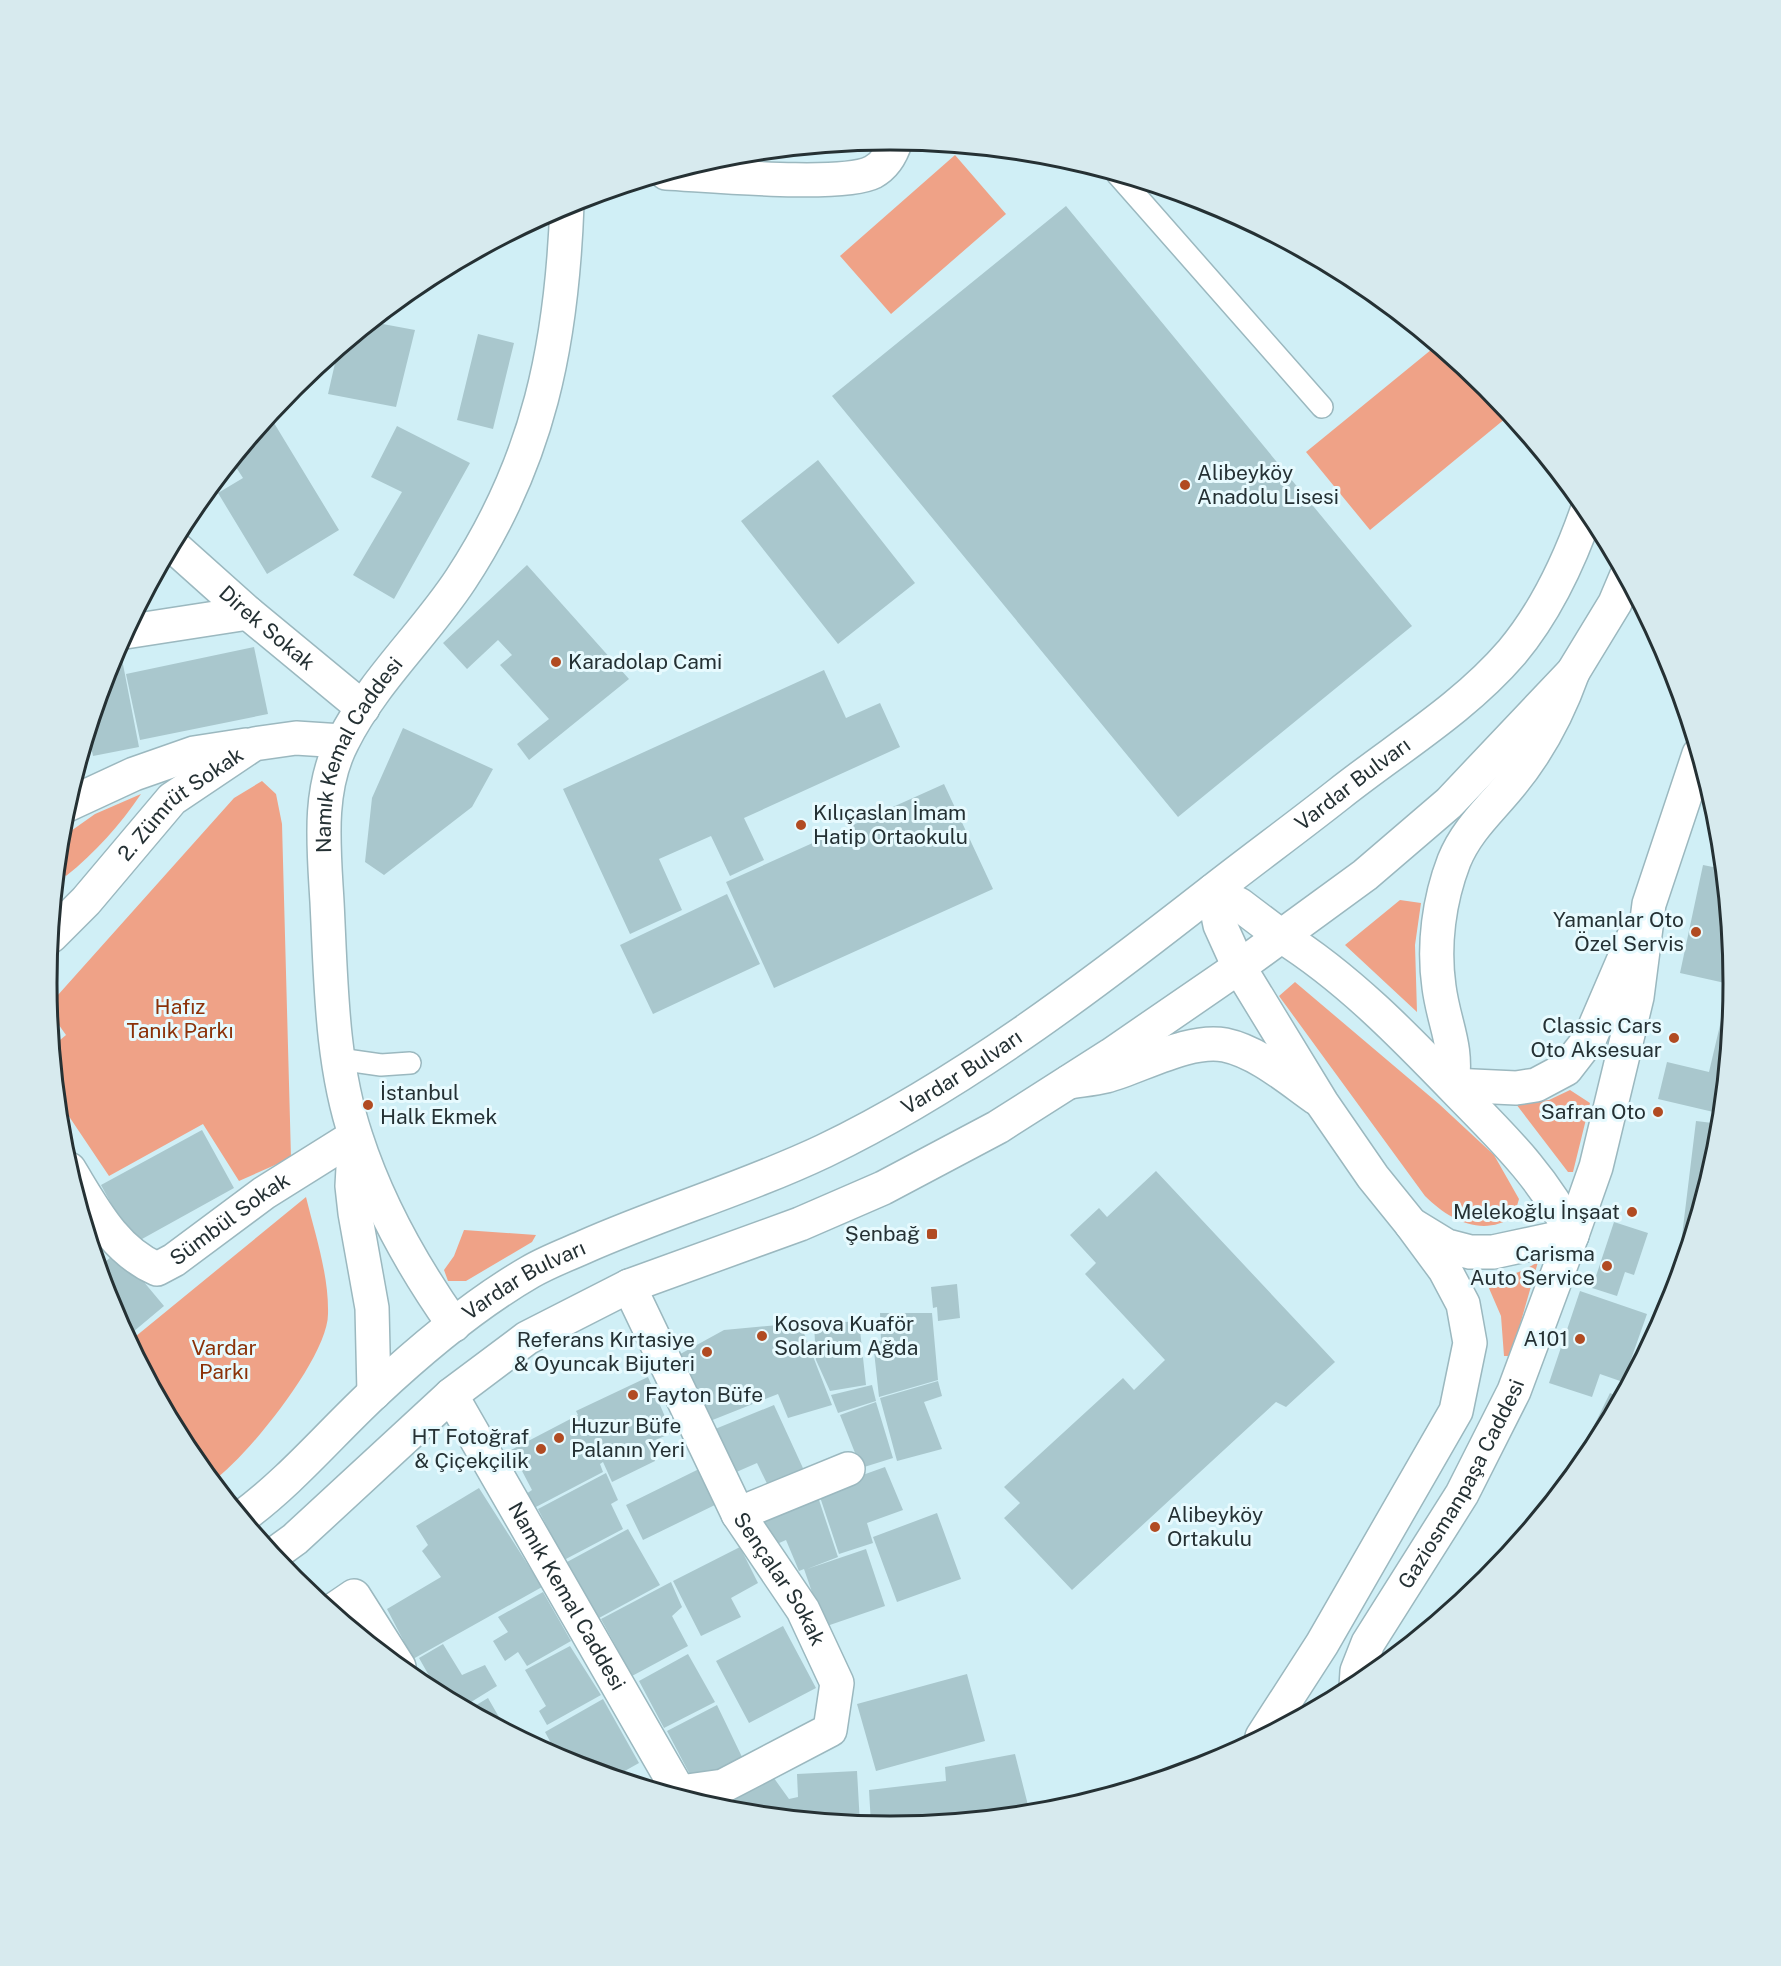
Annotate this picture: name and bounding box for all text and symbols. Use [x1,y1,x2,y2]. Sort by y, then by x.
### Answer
place label: Alibeyköy Anadolu Lisesi [1197,460,1339,509]
marker: Alibeyköy Anadolu Lisesi [1178,478,1192,492]
street label: Direk Sokak [214,580,320,675]
place label: Karadolap Cami [568,649,722,674]
street label: Namık Kemal Caddesi [311,652,408,853]
marker: Karadolap Cami [549,655,563,669]
street label: Vardar Bulvarı [1290,732,1415,835]
street label: 2. Zümrüt Sokak [112,742,248,866]
place label: Kılıçaslan İmam Hatip Ortaokulu [813,800,968,849]
marker: Kılıçaslan İmam Hatip Ortaokulu [794,818,808,832]
place label: Yamanlar Oto Özel Servis [1553,907,1684,956]
marker: Yamanlar Oto Özel Servis [1689,925,1703,939]
park label: Hafız Tanık Parkı [127,994,233,1043]
place label: Classic Cars Oto Aksesuar [1530,1013,1662,1062]
street label: Vardar Bulvarı [897,1024,1027,1119]
marker: Classic Cars Oto Aksesuar [1667,1031,1681,1045]
place label: İstanbul Halk Ekmek [380,1080,497,1129]
marker: İstanbul Halk Ekmek [361,1098,375,1112]
place label: Safran Oto [1541,1099,1646,1124]
marker: Safran Oto [1651,1105,1665,1119]
street label: Sümbül Sokak [165,1167,294,1271]
place label: Melekoğlu İnşaat [1453,1199,1620,1224]
marker: Melekoğlu İnşaat [1625,1205,1639,1219]
place label: Şenbağ [845,1221,920,1246]
marker: Şenbağ [925,1227,939,1241]
street label: Vardar Bulvarı [457,1235,589,1325]
place label: Carisma Auto Service [1470,1241,1595,1290]
marker: Carisma Auto Service [1600,1259,1614,1273]
place label: Kosova Kuaför Solarium Ağda [774,1311,918,1360]
place label: A101 [1523,1326,1568,1351]
place label: Referans Kırtasiye & Oyuncak Bijuteri [514,1327,695,1376]
marker: Kosova Kuaför Solarium Ağda [755,1329,769,1343]
marker: A101 [1573,1332,1587,1346]
park label: Vardar Parkı [191,1335,257,1384]
marker: Referans Kırtasiye & Oyuncak Bijuteri [700,1345,714,1359]
street label: Gaziosmanpaşa Caddesi [1393,1376,1529,1593]
place label: Fayton Büfe [645,1382,763,1407]
marker: Fayton Büfe [626,1388,640,1402]
place label: Huzur Büfe Palanın Yeri [571,1413,685,1462]
place label: HT Fotoğraf & Çiçekçilik [412,1424,529,1473]
marker: Huzur Büfe Palanın Yeri [552,1431,566,1445]
marker: HT Fotoğraf & Çiçekçilik [534,1442,548,1456]
street label: Namık Kemal Caddesi [503,1497,631,1695]
place label: Alibeyköy Ortakulu [1167,1502,1263,1551]
street label: Sençalar Sokak [728,1507,831,1650]
marker: Alibeyköy Ortakulu [1148,1520,1162,1534]

